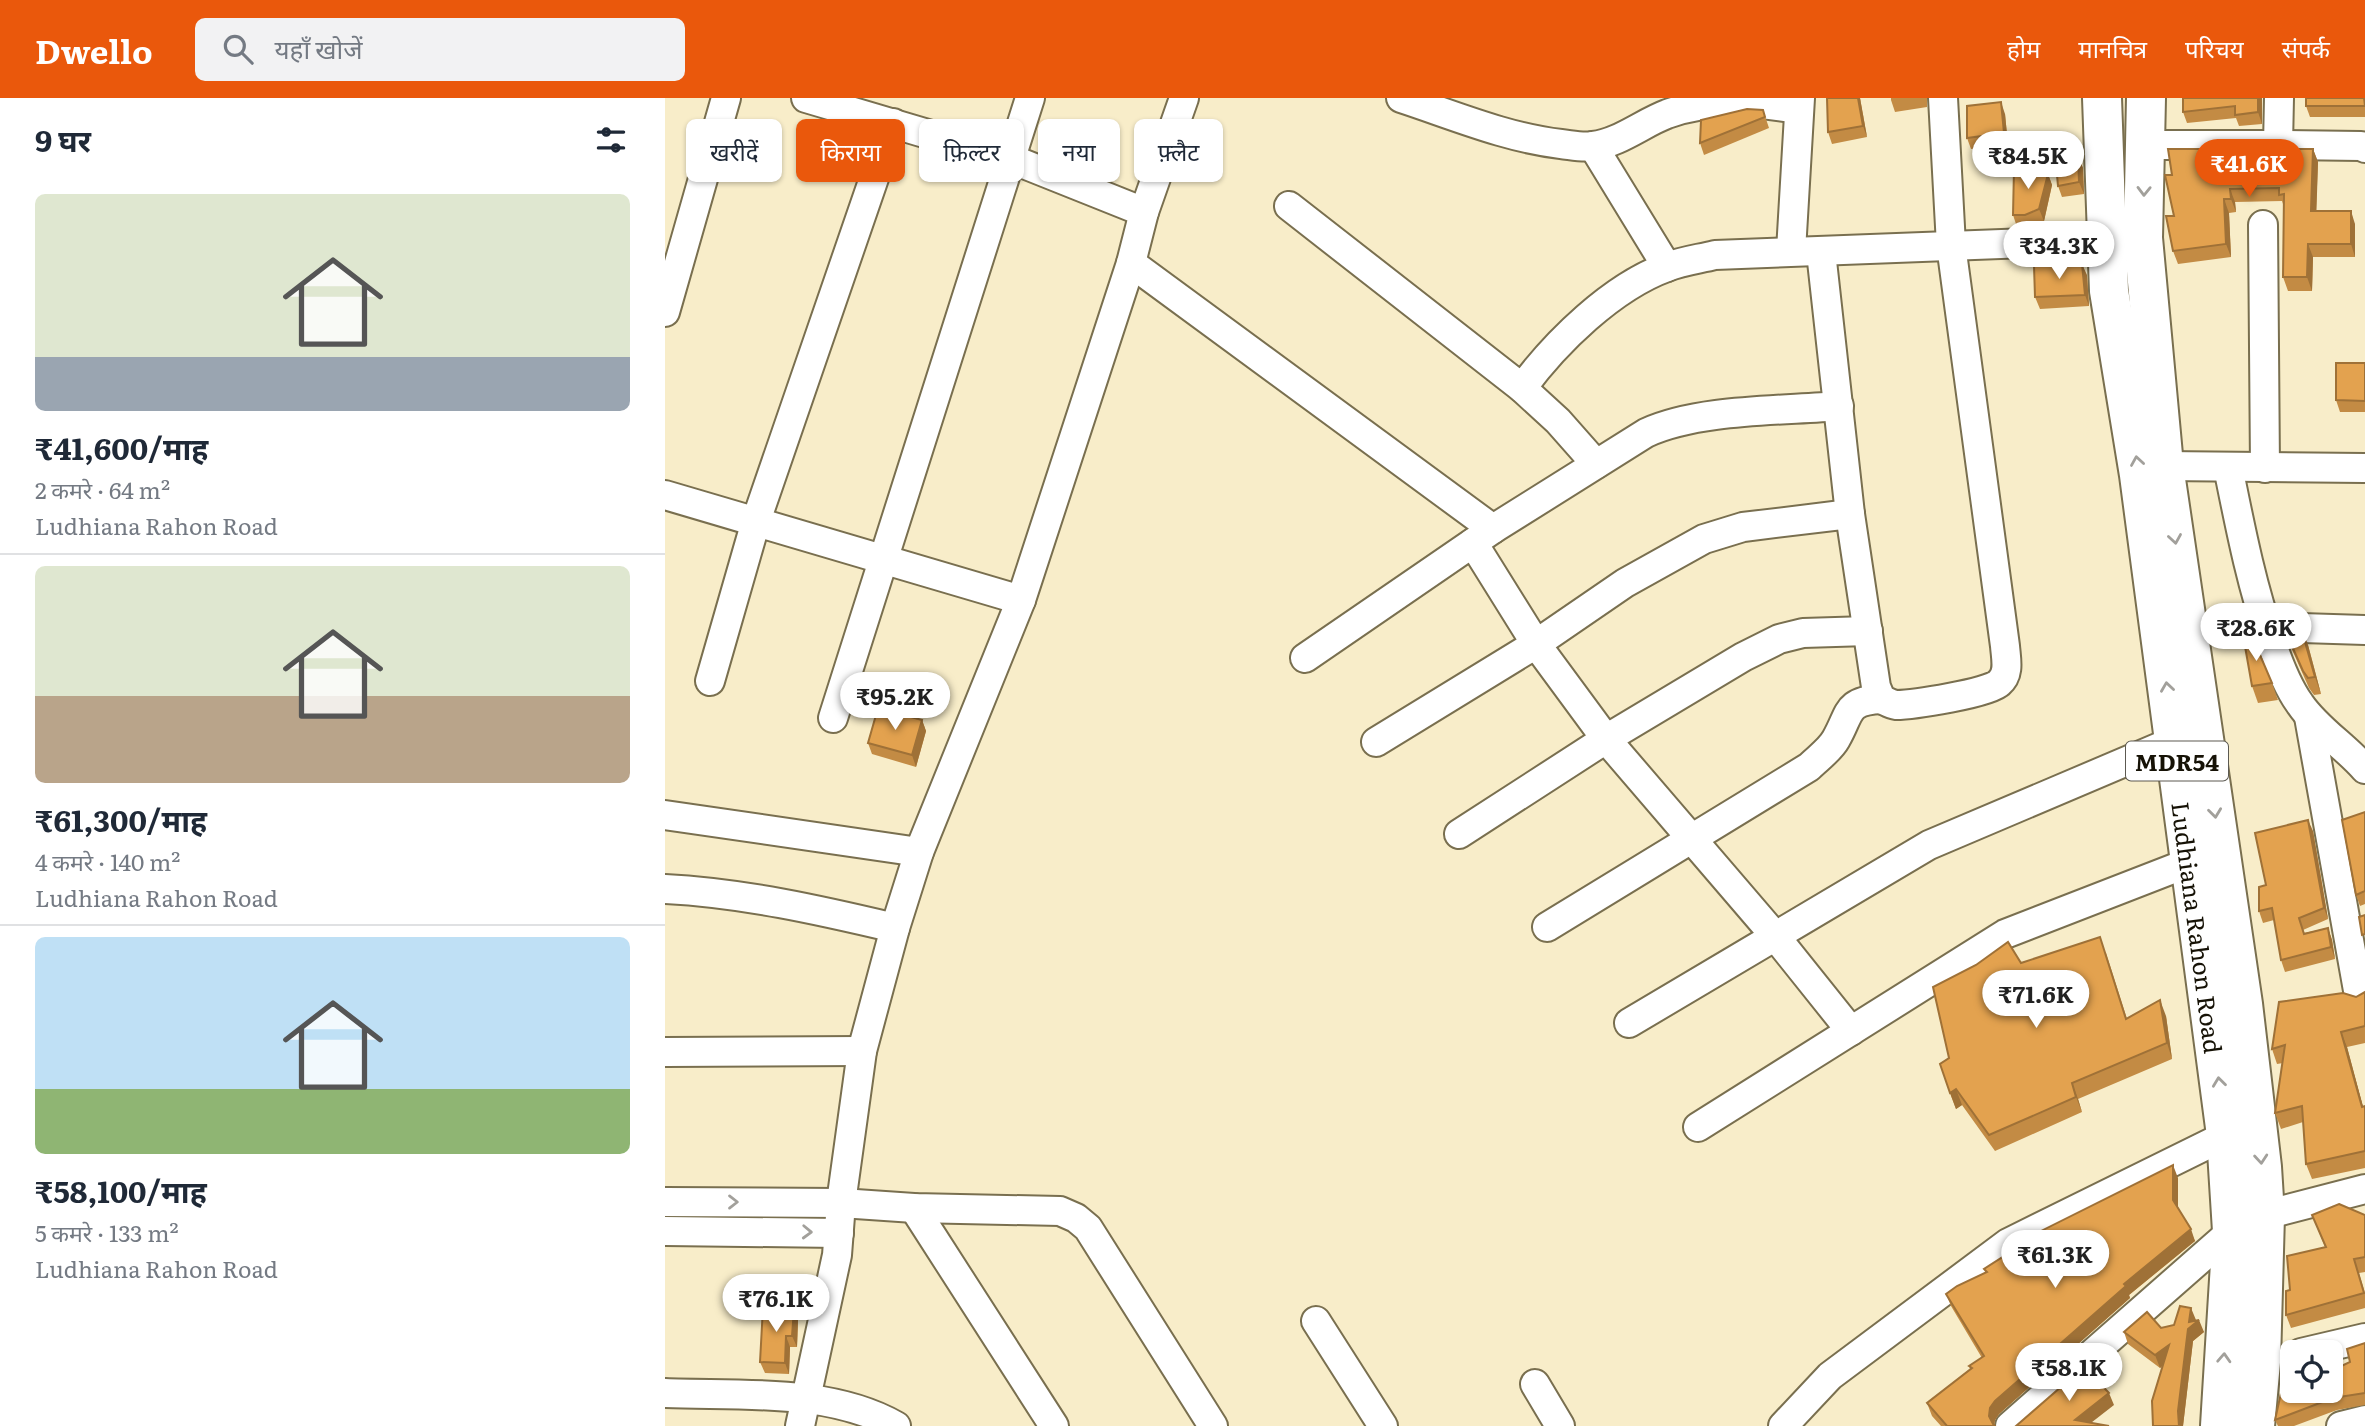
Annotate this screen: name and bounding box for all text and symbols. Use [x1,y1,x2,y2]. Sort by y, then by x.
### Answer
search box [195,18,685,81]
text: Dwello [35,25,153,74]
text: यहाँ खोजें [275,28,363,67]
icon: search [219,30,257,68]
text: होम [2007,30,2040,65]
text: मानचित्र [2078,30,2147,65]
text: परिचय [2185,30,2244,65]
text: संपर्क [2282,30,2330,65]
text: 9 घर [35,117,91,161]
chip: खरीदें [686,119,782,182]
chip: किराया [796,119,905,182]
chip: फ़िल्टर [919,119,1024,182]
chip: नया [1038,119,1120,182]
chip: फ़्लैट [1134,119,1223,182]
icon: filters [592,121,630,159]
pin: ₹84.5K [1971,132,2085,191]
text: ₹84.5K [1988,137,2068,171]
pin: ₹41.6K [2192,140,2306,199]
text: ₹41.6K [2211,145,2287,179]
one-way arrow [2137,185,2152,196]
pin: ₹34.3K [2002,222,2116,281]
text: ₹34.3K [2019,227,2099,261]
icon: home [270,239,396,365]
text: ₹41,600/माह [35,425,208,469]
one-way arrow [2130,455,2145,467]
text: 2 कमरे · 64 m² [35,472,170,506]
text: Ludhiana Rahon Road [35,508,278,542]
one-way arrow [2167,533,2182,545]
pin: ₹28.6K [2199,603,2313,663]
text: ₹28.6K [2216,609,2296,643]
icon: home [270,611,396,737]
pin: ₹95.2K [838,672,952,732]
text: ₹95.2K [856,678,934,712]
one-way arrow [2160,681,2175,693]
road number: MDR54 [2126,741,2228,780]
text: ₹61,300/माह [35,797,207,841]
street label: Ludhiana Rahon Road [2165,800,2233,1056]
one-way arrow [2207,807,2222,818]
text: 4 कमरे · 140 m² [35,844,180,878]
text: Ludhiana Rahon Road [35,880,278,914]
pin: ₹71.6K [1979,970,2093,1030]
text: ₹71.6K [1998,976,2074,1010]
icon: home [270,982,396,1108]
one-way arrow [2212,1076,2227,1088]
one-way arrow [2253,1154,2268,1165]
text: ₹58,100/माह [35,1168,207,1212]
one-way arrow [728,1194,739,1210]
text: 5 कमरे · 133 m² [35,1215,179,1249]
one-way arrow [801,1225,812,1240]
pin: ₹61.3K [1998,1230,2112,1290]
text: ₹61.3K [2017,1236,2093,1270]
text: Ludhiana Rahon Road [35,1251,278,1285]
pin: ₹76.1K [719,1274,833,1334]
text: ₹76.1K [739,1280,813,1314]
map controls [2280,1340,2343,1403]
button: locate [2280,1340,2343,1403]
pin: ₹58.1K [2012,1344,2126,1403]
text: ₹58.1K [2031,1349,2107,1383]
one-way arrow [2216,1352,2231,1363]

